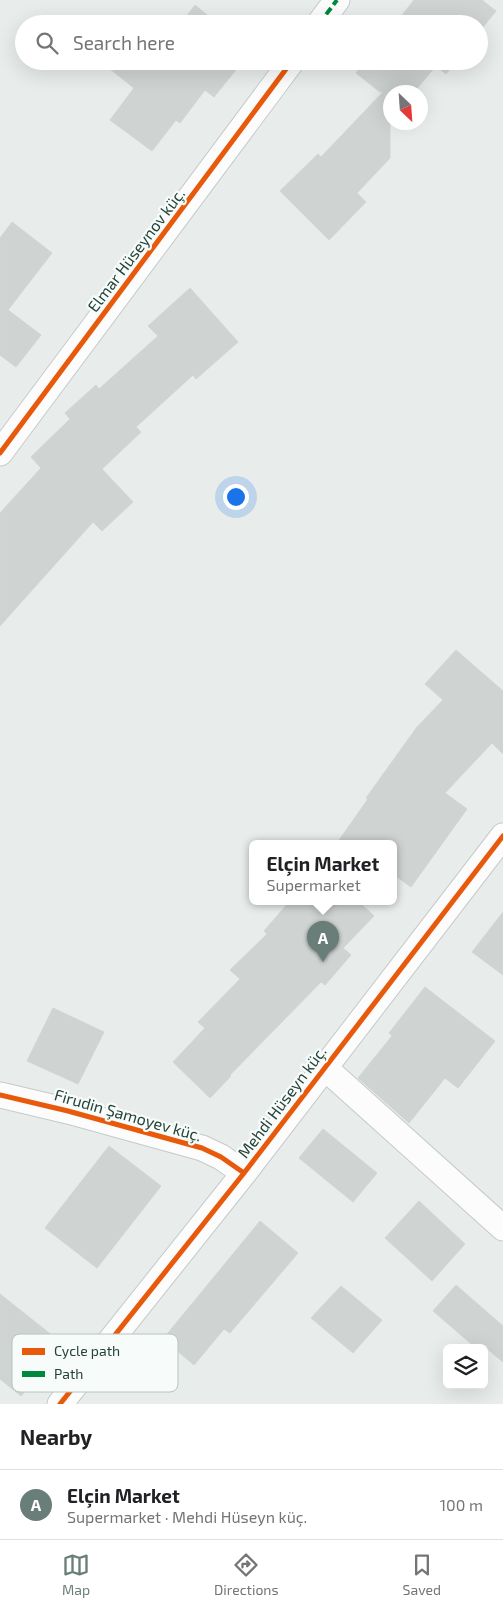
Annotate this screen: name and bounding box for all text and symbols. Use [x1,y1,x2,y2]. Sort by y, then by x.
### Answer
search box [15,15,488,70]
icon: search [33,29,61,57]
text: Search here [73,31,175,54]
north arrow [383,85,428,130]
street label: Elmar Hüseynov küç. [83,184,189,316]
your location [223,484,249,510]
popup [249,840,397,905]
text: Elçin Market [267,852,379,875]
text: Supermarket [267,875,361,894]
pin: A [307,921,339,962]
street label: Mehdi Hüseyn küç. [233,1042,331,1162]
street label: Firudin Şamoyev küç. [52,1084,204,1146]
legend [12,1334,178,1392]
text: Cycle path [54,1342,120,1359]
map controls [443,1344,488,1389]
button: layers [443,1344,488,1389]
text: Path [54,1365,83,1382]
text: Nearby [20,1424,92,1449]
text: Elçin Market [67,1484,180,1507]
text: A [31,1495,41,1514]
text: 100 m [440,1495,483,1514]
text: Supermarket · Mehdi Hüseyn küç. [67,1507,307,1526]
tab: Map [62,1551,90,1598]
tab: Directions [214,1551,279,1598]
tab: Saved [403,1551,441,1598]

